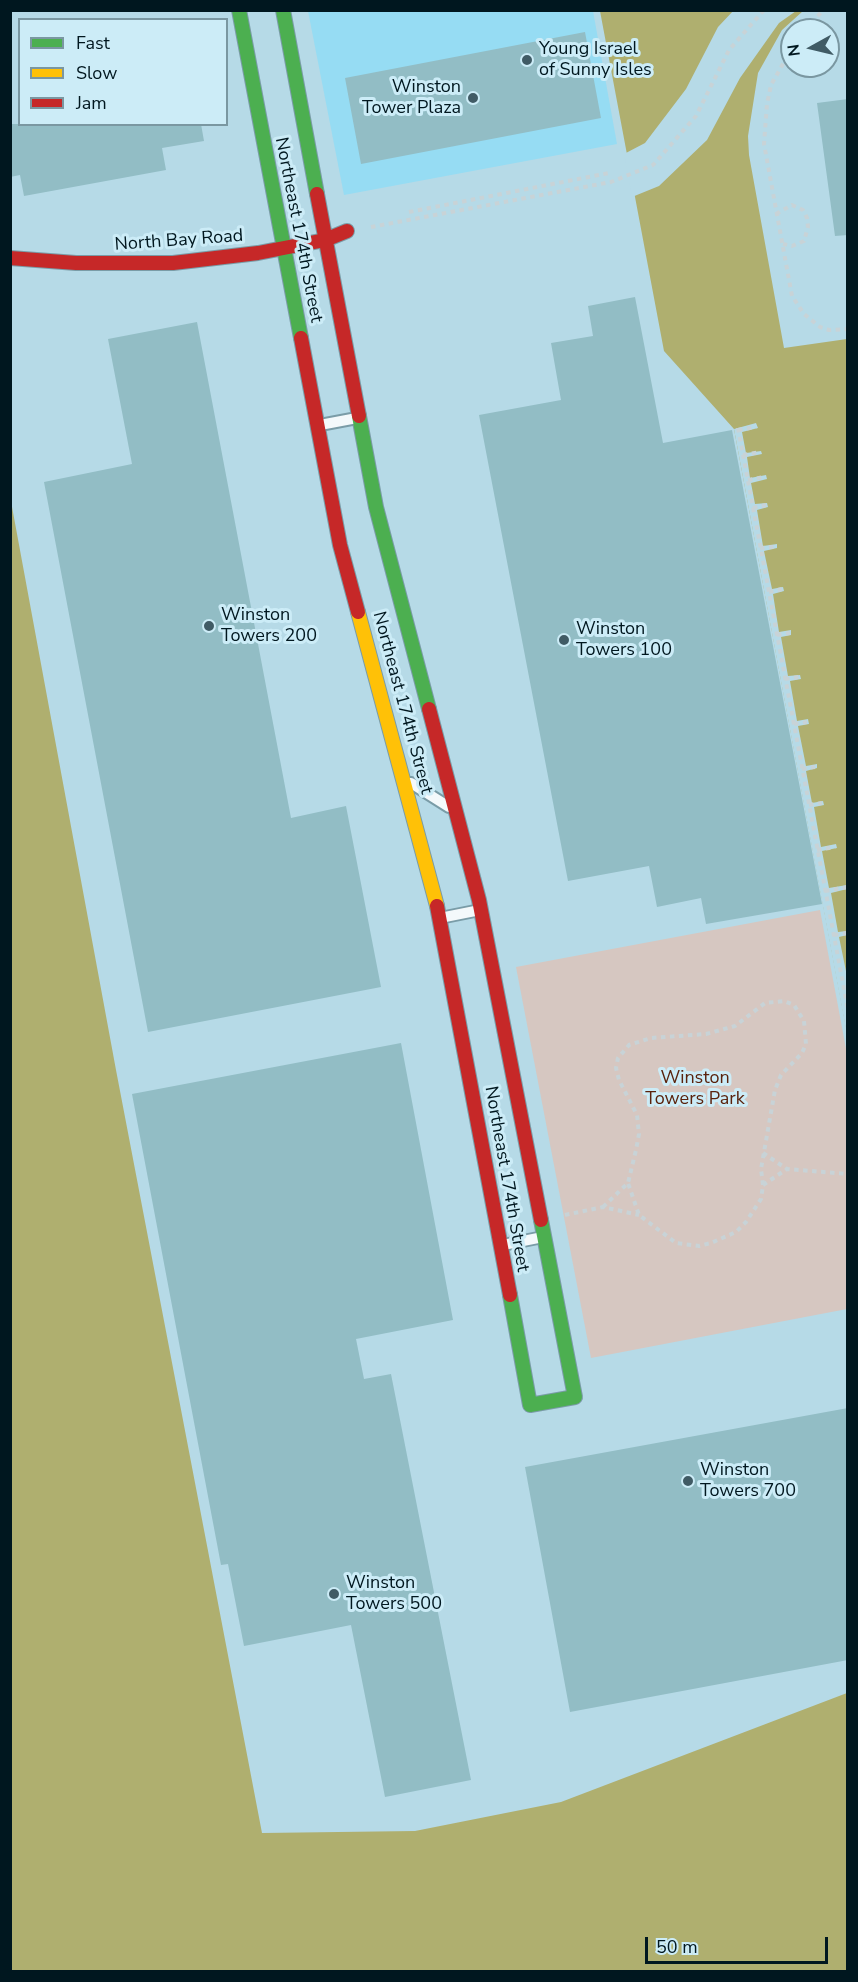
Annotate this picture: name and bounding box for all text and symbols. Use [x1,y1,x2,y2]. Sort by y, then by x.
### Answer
legend [18,18,228,126]
north arrow [780,18,840,78]
text: Fast [76,31,110,55]
place label: Young Israel of Sunny Isles [539,39,652,82]
text: N [782,43,806,58]
marker: Young Israel of Sunny Isles [520,53,534,67]
text: Slow [76,61,117,85]
place label: Winston Tower Plaza [362,77,461,119]
text: Jam [76,91,107,115]
marker: Winston Tower Plaza [466,91,480,105]
street label: Northeast 174th Street [269,136,327,324]
street label: North Bay Road [114,226,244,256]
place label: Winston Towers 200 [221,605,317,648]
street label: Northeast 174th Street [367,609,437,797]
marker: Winston Towers 200 [202,619,216,633]
place label: Winston Towers 100 [576,619,672,662]
marker: Winston Towers 100 [557,633,571,647]
park label: Winston Towers Park [645,1068,745,1110]
street label: Northeast 174th Street [479,1085,533,1273]
place label: Winston Towers 700 [700,1460,796,1502]
marker: Winston Towers 700 [681,1474,695,1488]
place label: Winston Towers 500 [346,1573,442,1616]
marker: Winston Towers 500 [327,1587,341,1601]
scale bar [648,1925,831,1963]
text: 50 m [656,1935,698,1959]

